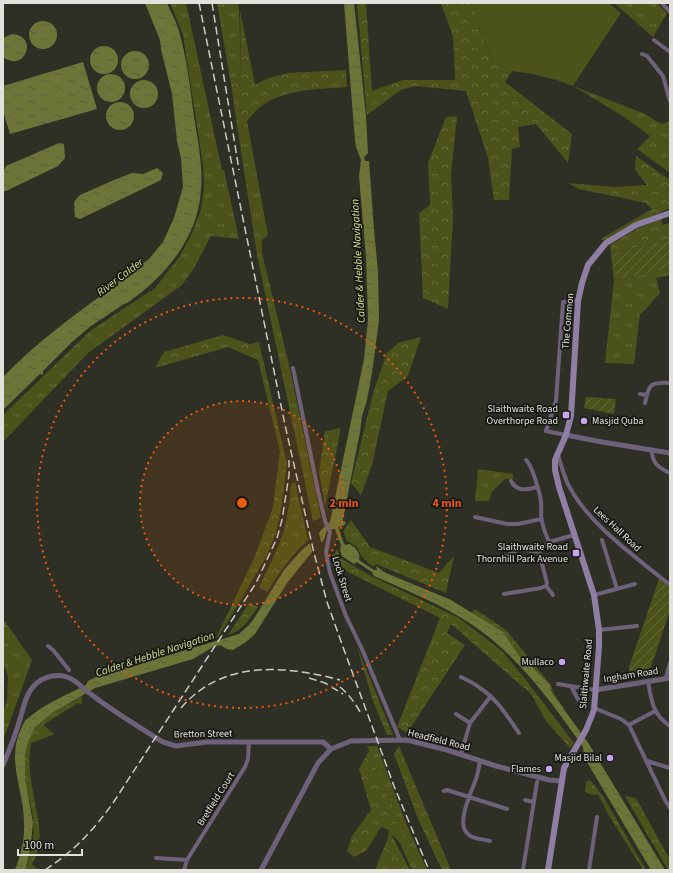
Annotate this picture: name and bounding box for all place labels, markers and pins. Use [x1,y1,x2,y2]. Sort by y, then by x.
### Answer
place label: Slaithwaite Road Overthorpe Road [487,402,558,428]
marker: Slaithwaite Road Overthorpe Road [561,410,571,420]
place label: Masjid Quba [592,414,644,428]
marker: Masjid Quba [579,416,589,426]
centre of rings [235,496,249,510]
place label: Slaithwaite Road Thornhill Park Avenue [476,540,568,566]
marker: Slaithwaite Road Thornhill Park Avenue [571,548,581,558]
place label: Mullaco [521,655,554,669]
marker: Mullaco [557,657,567,667]
place label: Masjid Bilal [555,751,602,765]
marker: Masjid Bilal [605,753,615,763]
place label: Flames [511,762,541,776]
marker: Flames [544,764,554,774]

